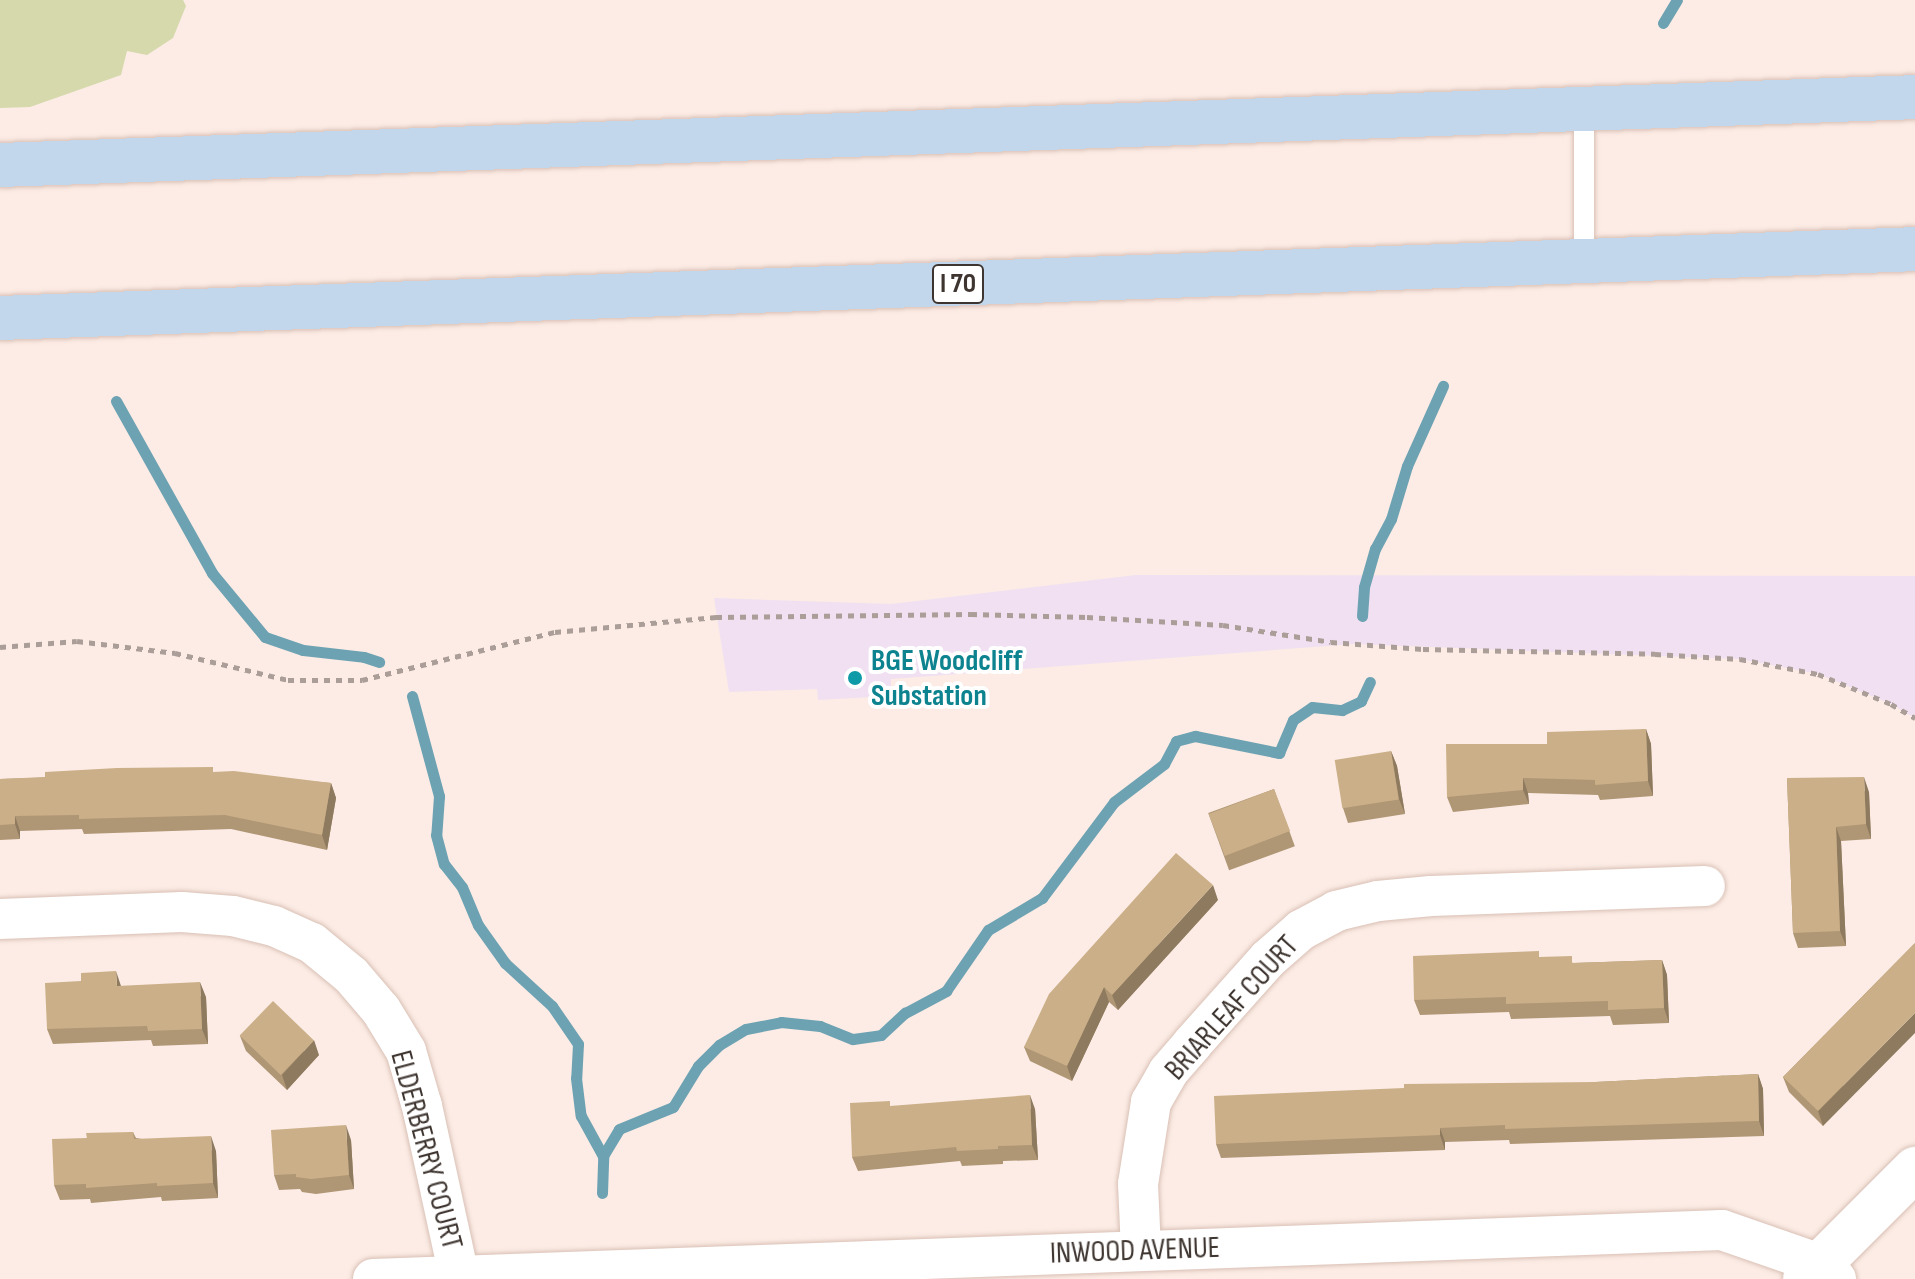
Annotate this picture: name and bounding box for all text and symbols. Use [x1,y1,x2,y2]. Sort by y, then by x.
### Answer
road number: I 70 [930,260,986,308]
place label: BGE Woodcliff Substation [871,643,1022,714]
marker: BGE Woodcliff Substation [846,669,864,687]
street label: BRIARLEAF COURT [1158,928,1306,1088]
street label: ELDERBERRY COURT [382,1047,470,1253]
street label: INWOOD AVENUE [1049,1230,1221,1272]

